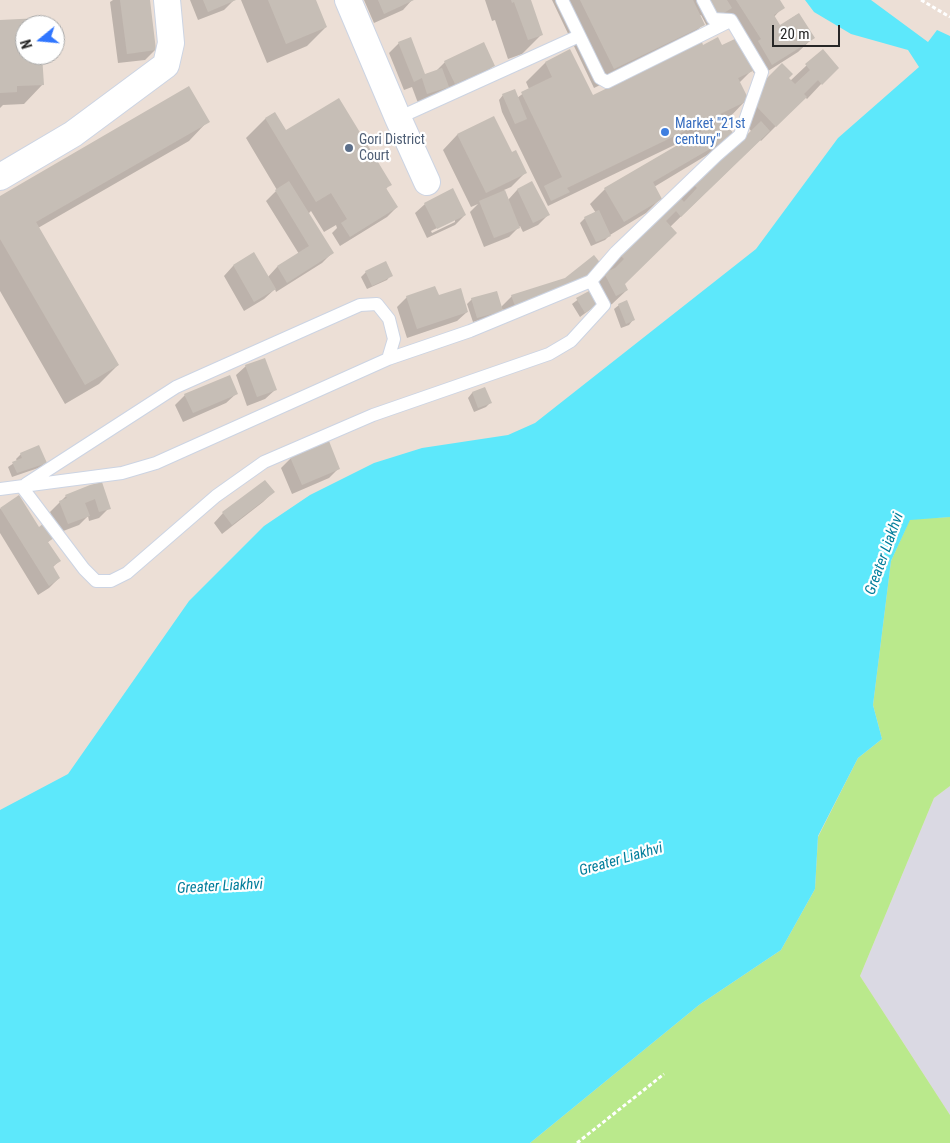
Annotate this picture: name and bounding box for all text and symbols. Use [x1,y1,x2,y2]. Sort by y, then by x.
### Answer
north arrow [15,15,65,65]
scale bar [775,15,842,47]
text: 20 m [780,25,810,43]
text: N [18,38,36,51]
place label: Market "21st century" [675,116,745,148]
marker: Market "21st century" [659,126,671,138]
place label: Gori District Court [359,132,425,164]
marker: Gori District Court [343,142,355,154]
water label: Greater Liakhvi [862,511,908,597]
water label: Greater Liakhvi [577,839,665,881]
water label: Greater Liakhvi [177,876,263,898]

